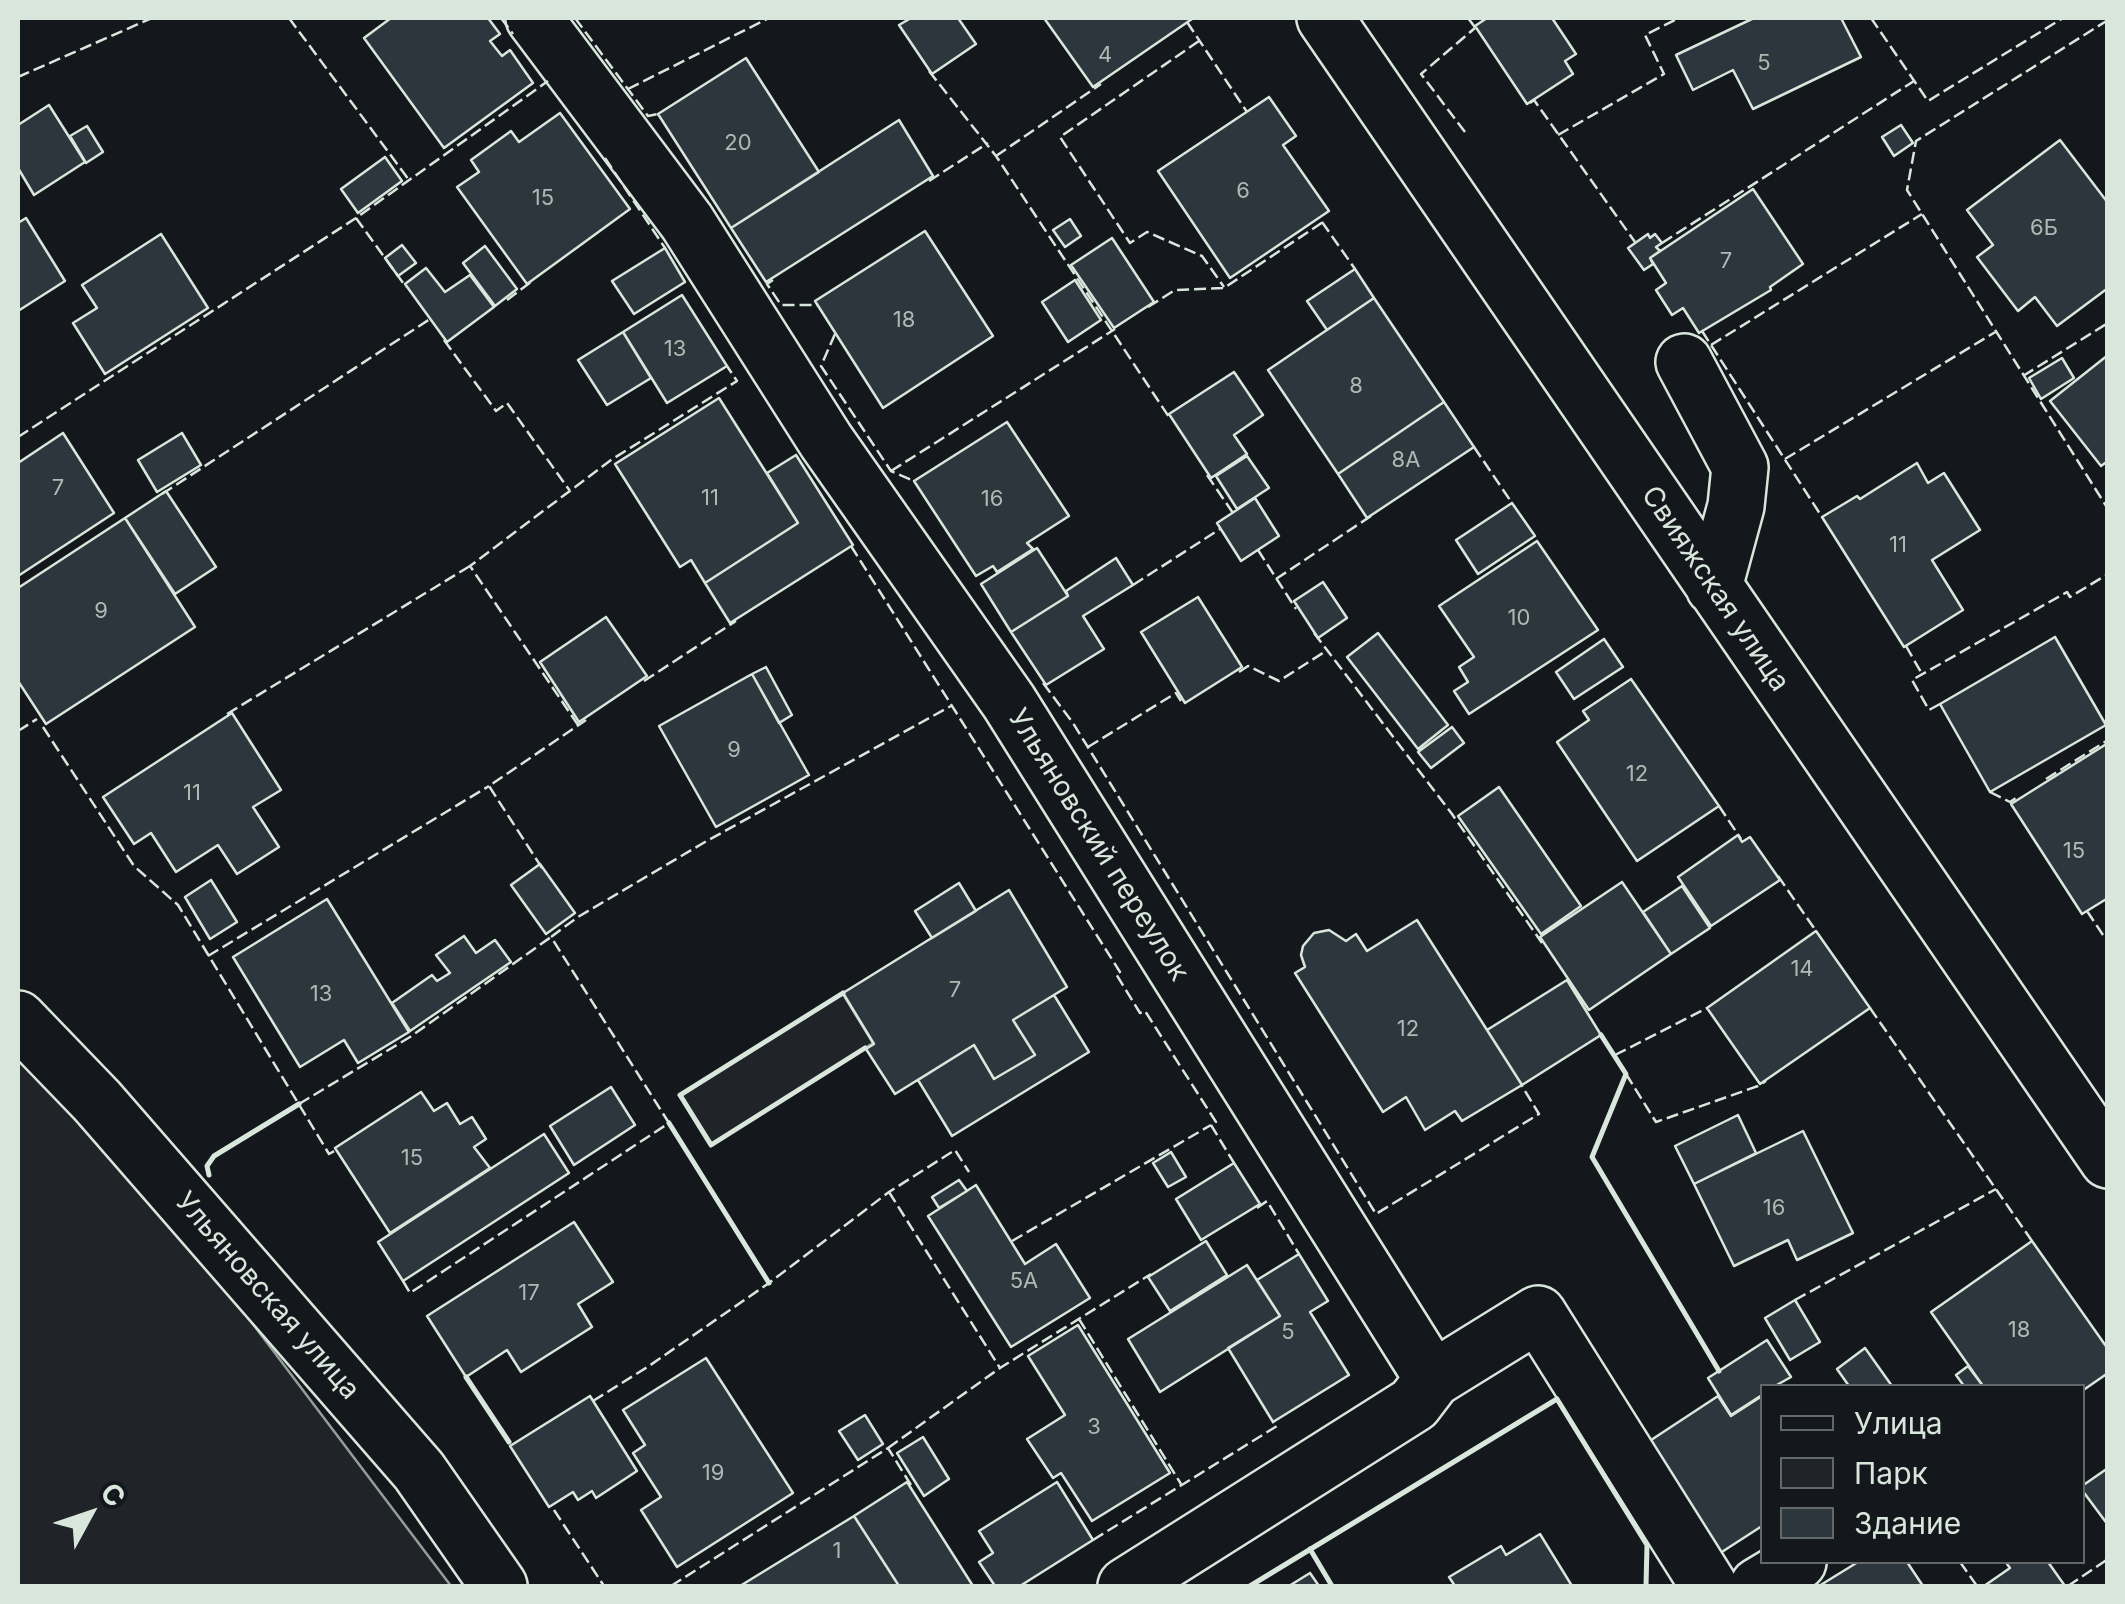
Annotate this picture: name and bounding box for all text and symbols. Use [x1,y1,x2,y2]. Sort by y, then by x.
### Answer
house number: 4 [1098,42,1112,68]
house number: 5 [1757,50,1771,76]
house number: 20 [724,130,752,156]
house number: 6 [1236,178,1250,204]
house number: 15 [532,185,554,211]
house number: 6Б [2030,215,2058,241]
house number: 7 [1720,248,1732,274]
house number: 18 [893,307,915,333]
house number: 13 [664,336,686,362]
house number: 8 [1349,373,1363,399]
house number: 8А [1392,447,1420,473]
house number: 7 [52,475,64,501]
street label: Свияжская улица [1634,480,1796,698]
house number: 11 [701,485,719,511]
house number: 16 [981,486,1003,512]
house number: 11 [1889,532,1907,558]
house number: 9 [94,598,108,624]
house number: 10 [1508,605,1530,631]
street label: Ульяновский переулок [1000,703,1196,987]
house number: 9 [727,737,741,763]
house number: 12 [1626,761,1648,787]
house number: 11 [183,780,201,806]
house number: 15 [2063,838,2085,864]
house number: 14 [1790,956,1814,982]
house number: 7 [949,977,961,1003]
house number: 13 [310,981,332,1007]
house number: 12 [1397,1016,1419,1042]
house number: 15 [401,1145,423,1171]
street label: Ульяновская улица [168,1185,366,1407]
house number: 16 [1763,1195,1785,1221]
house number: 5А [1010,1268,1038,1294]
house number: 17 [518,1280,540,1306]
house number: 18 [2008,1317,2030,1343]
house number: 5 [1281,1319,1295,1345]
legend [1760,1384,2085,1564]
text: Улица [1854,1405,1943,1441]
house number: 3 [1087,1414,1101,1440]
text: Парк [1854,1455,1928,1491]
house number: 19 [702,1460,724,1486]
north arrow [40,1464,140,1564]
text: С [93,1476,133,1514]
text: Здание [1854,1505,1961,1541]
house number: 1 [833,1538,841,1564]

